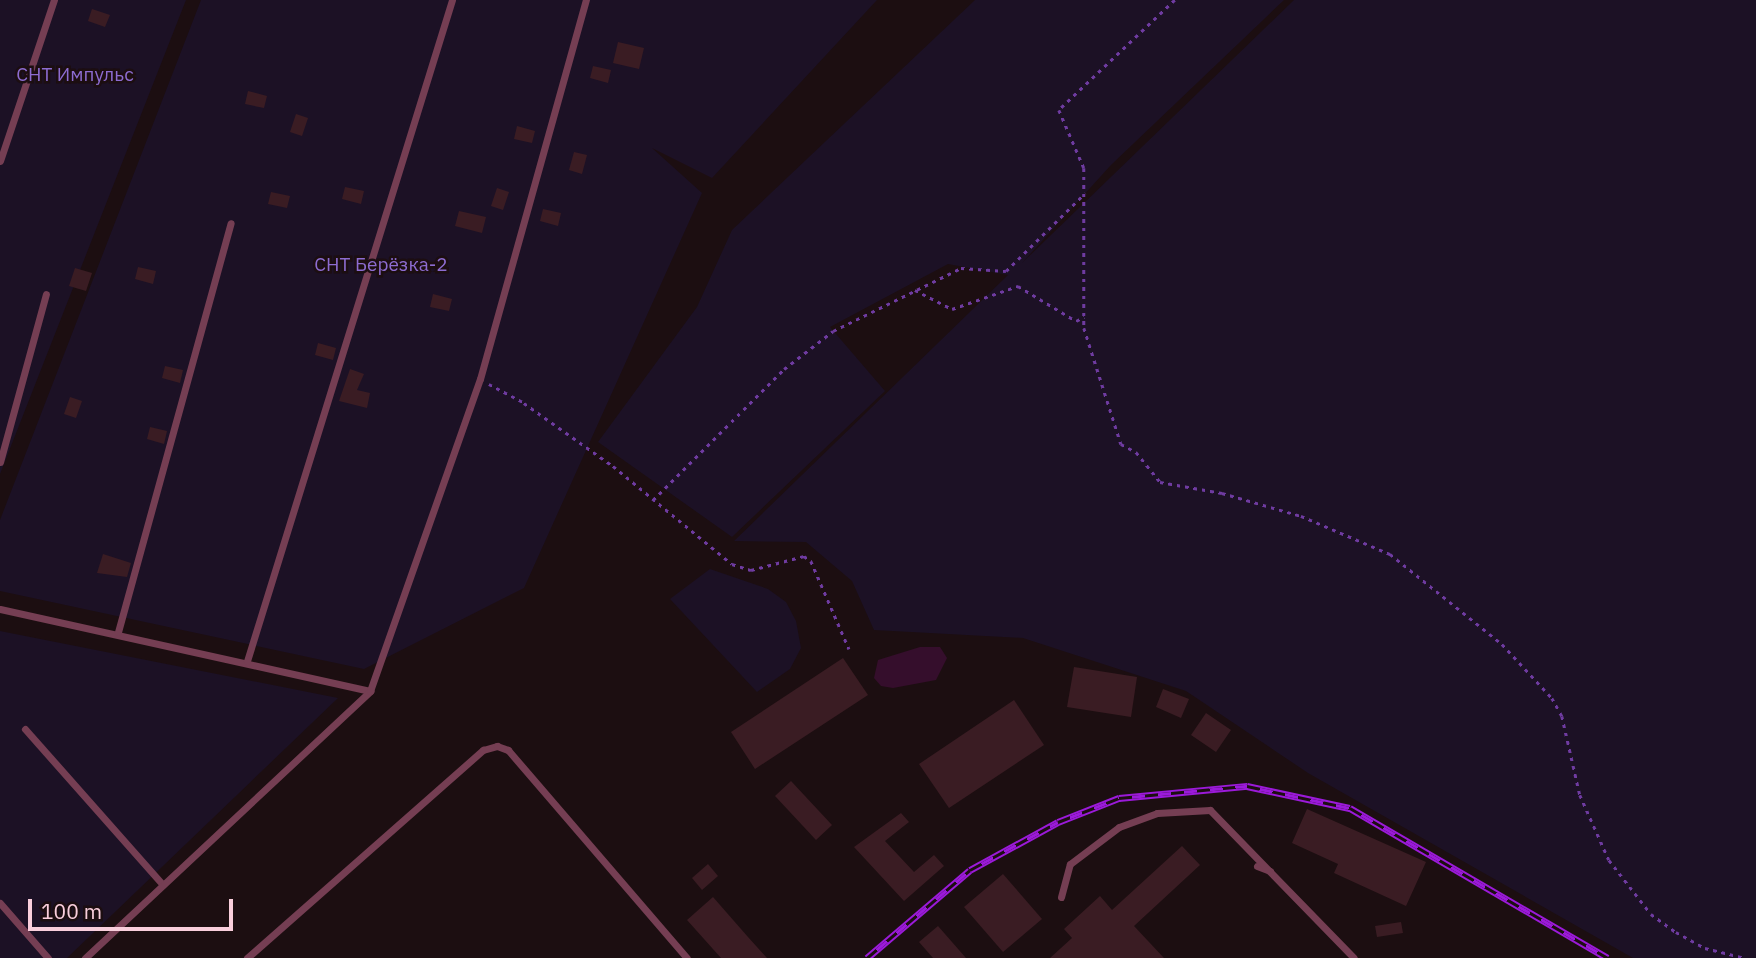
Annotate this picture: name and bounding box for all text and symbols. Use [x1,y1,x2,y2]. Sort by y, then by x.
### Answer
park label: СНТ Импульс [16,64,134,86]
park label: СНТ Берёзка-2 [314,254,448,276]
scale bar [32,884,236,928]
text: 100 m [41,897,102,925]

